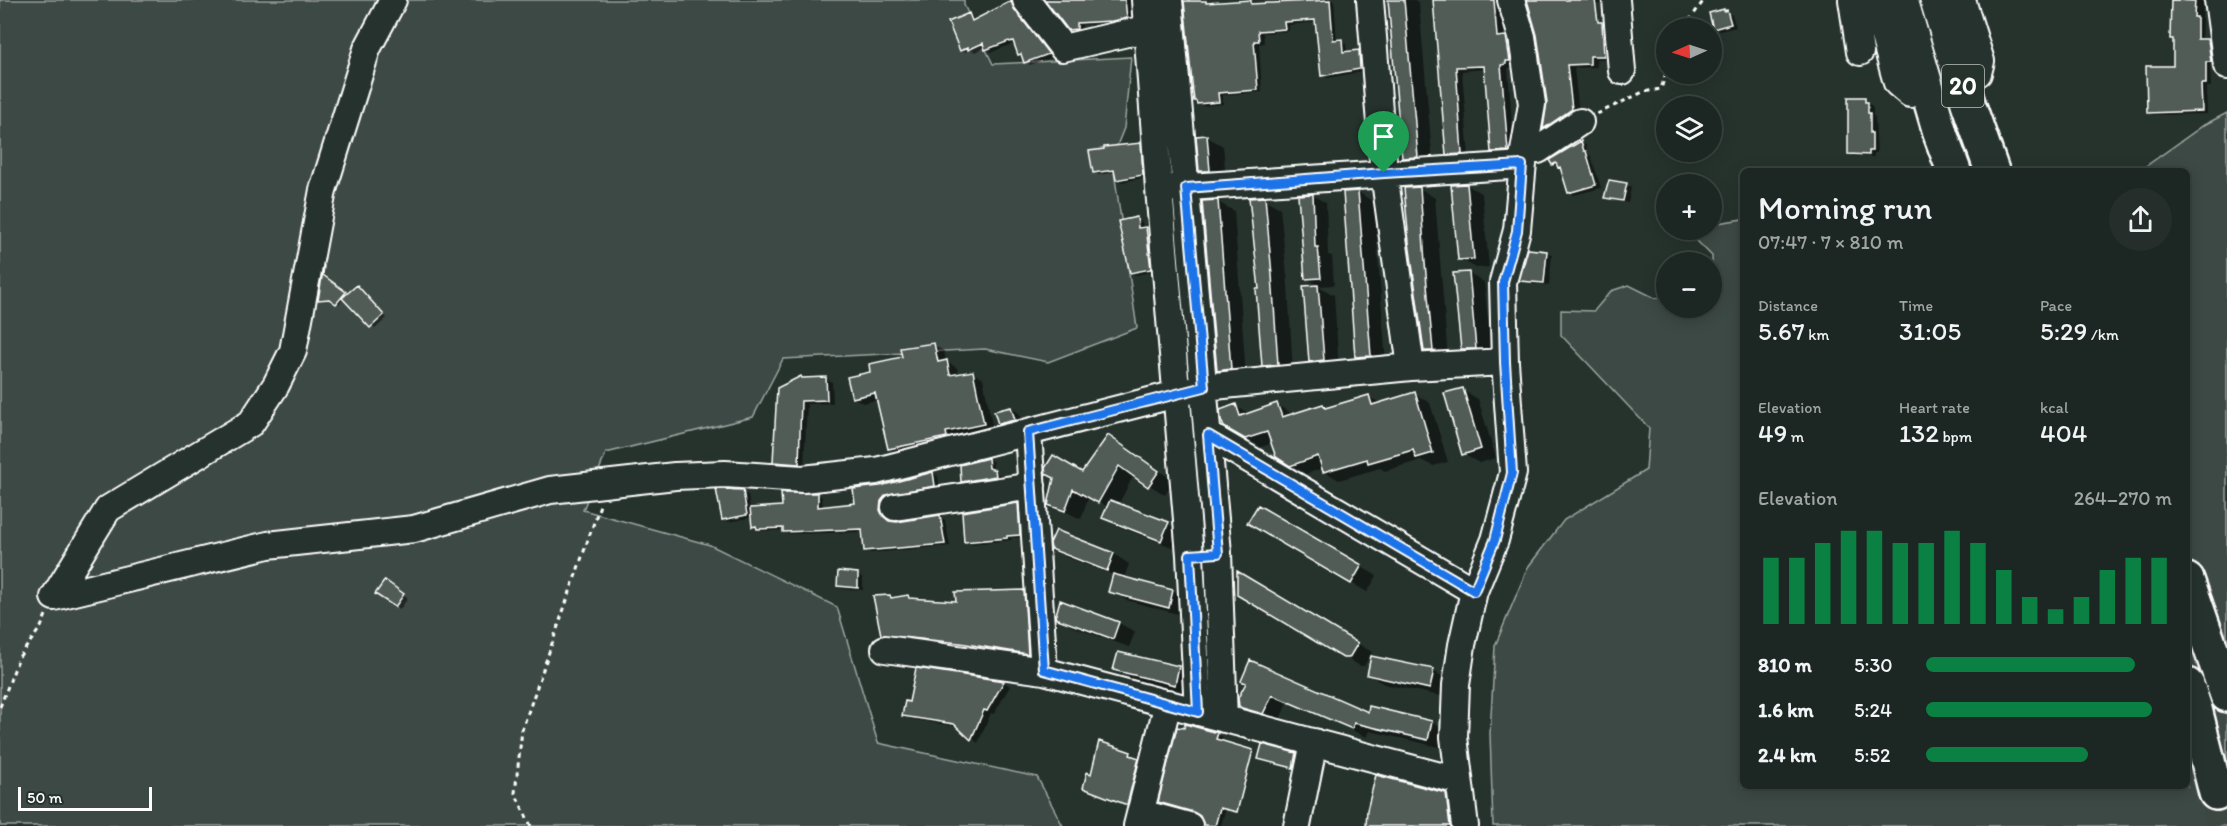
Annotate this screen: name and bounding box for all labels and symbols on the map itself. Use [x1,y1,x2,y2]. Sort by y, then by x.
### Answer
north arrow [1656,18,1722,84]
road number: 20 [1942,65,1984,107]
pin [1358,111,1409,173]
scale bar [18,784,152,812]

